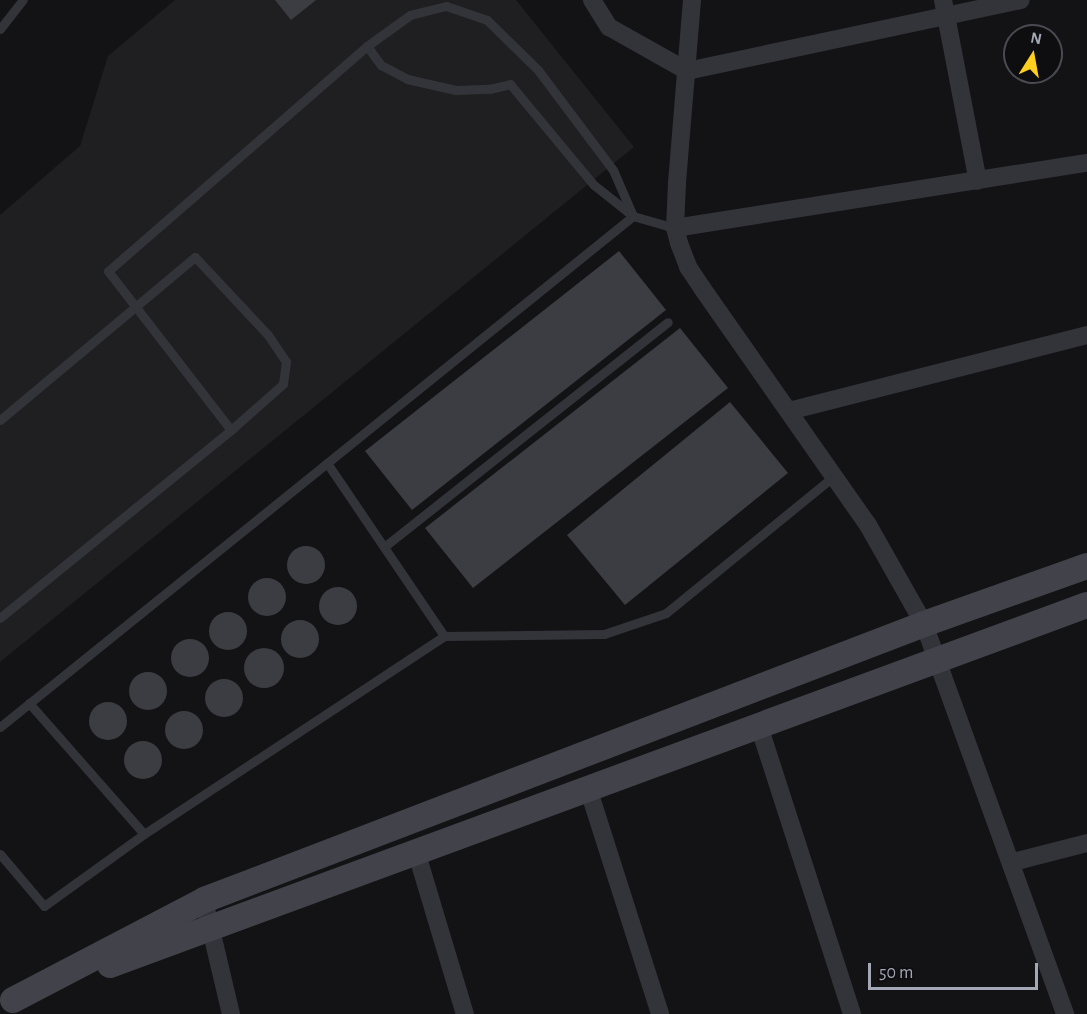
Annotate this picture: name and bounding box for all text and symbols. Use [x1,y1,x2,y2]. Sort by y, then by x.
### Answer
north arrow [1003,24,1063,84]
text: N [1029,29,1043,47]
scale bar [871,951,1040,989]
text: 50 m [879,964,913,982]

